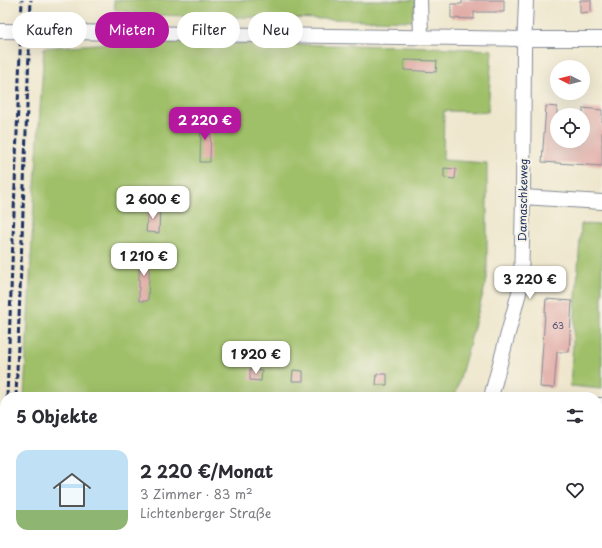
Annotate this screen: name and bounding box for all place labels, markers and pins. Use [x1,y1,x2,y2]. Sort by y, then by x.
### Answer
pin: 2 220 € [168,107,242,141]
pin: 2 600 € [116,186,190,220]
pin: 1 210 € [107,243,181,277]
pin: 3 220 € [493,266,567,300]
pin: 1 920 € [219,341,293,375]

